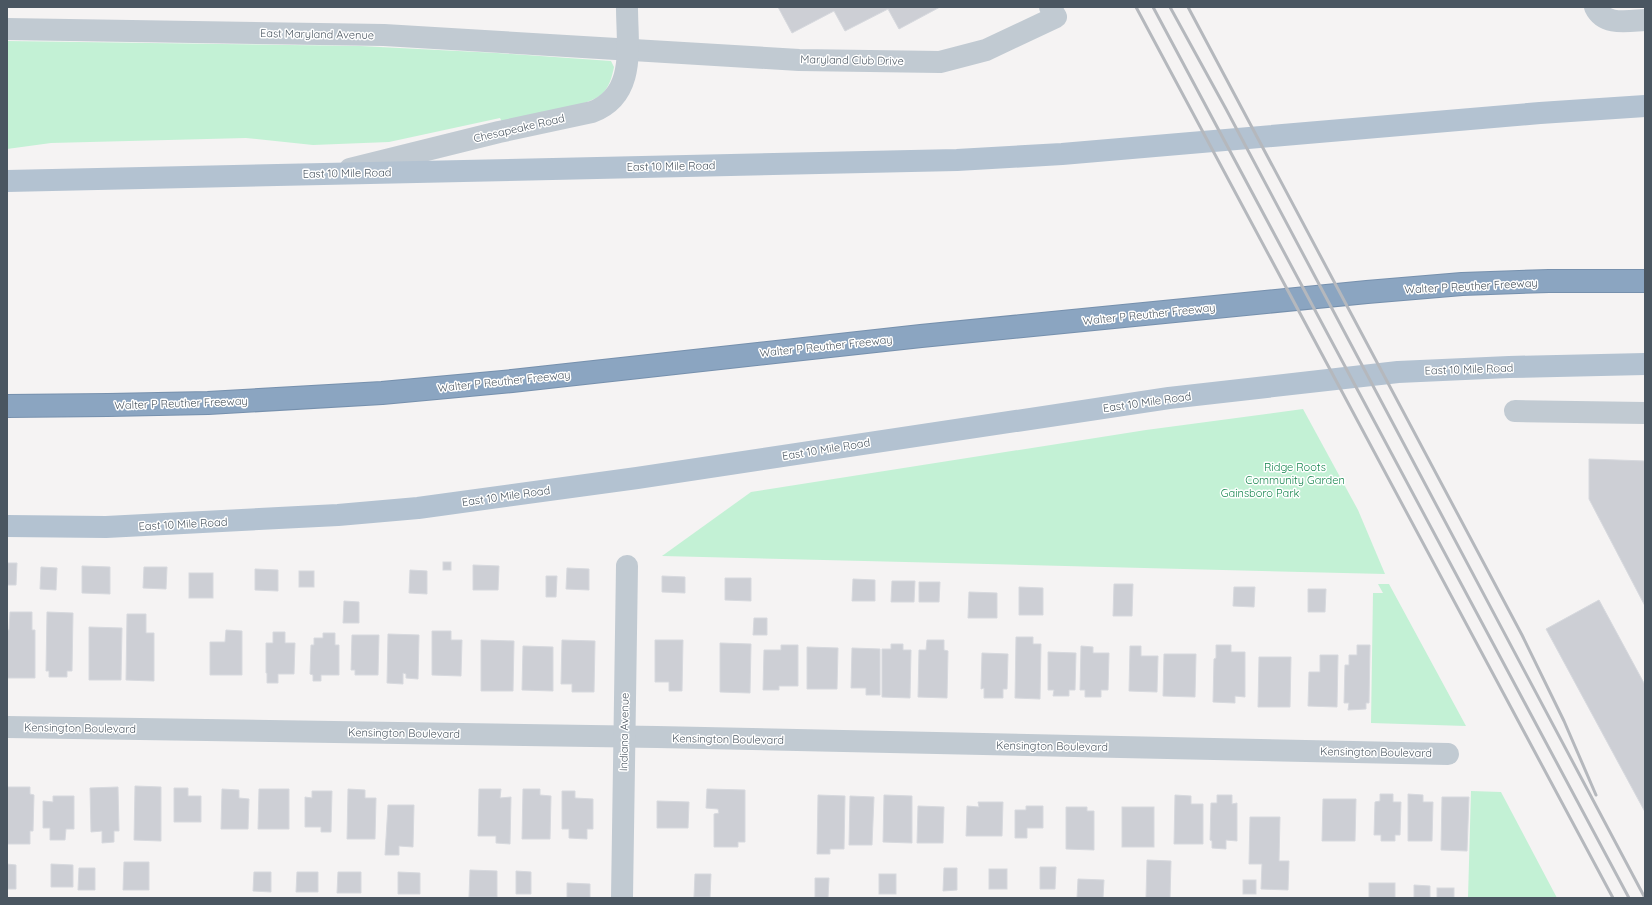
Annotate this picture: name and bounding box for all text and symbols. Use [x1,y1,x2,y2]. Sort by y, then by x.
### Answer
street label: East Maryland Avenue [260,26,374,42]
street label: Maryland Club Drive [800,52,904,68]
street label: Chesapeake Road [472,111,566,145]
street label: East 10 Mile Road [626,158,716,174]
street label: East 10 Mile Road [302,165,392,181]
street label: Walter P Reuther Freeway [1404,276,1538,296]
street label: Walter P Reuther Freeway [1082,300,1216,328]
street label: Walter P Reuther Freeway [759,332,893,360]
street label: East 10 Mile Road [1424,360,1514,378]
street label: Walter P Reuther Freeway [437,367,571,395]
street label: East 10 Mile Road [1102,389,1192,415]
street label: Walter P Reuther Freeway [114,394,248,412]
street label: East 10 Mile Road [781,435,871,463]
park label: Ridge Roots Community Garden [1245,460,1345,487]
street label: East 10 Mile Road [461,483,551,509]
park label: Gainsboro Park [1221,486,1299,500]
street label: East 10 Mile Road [138,515,228,533]
street label: Indiana Avenue [616,693,632,771]
street label: Kensington Boulevard [24,720,136,736]
street label: Kensington Boulevard [348,725,460,741]
street label: Kensington Boulevard [672,731,784,747]
street label: Kensington Boulevard [996,738,1108,754]
street label: Kensington Boulevard [1320,744,1432,760]

